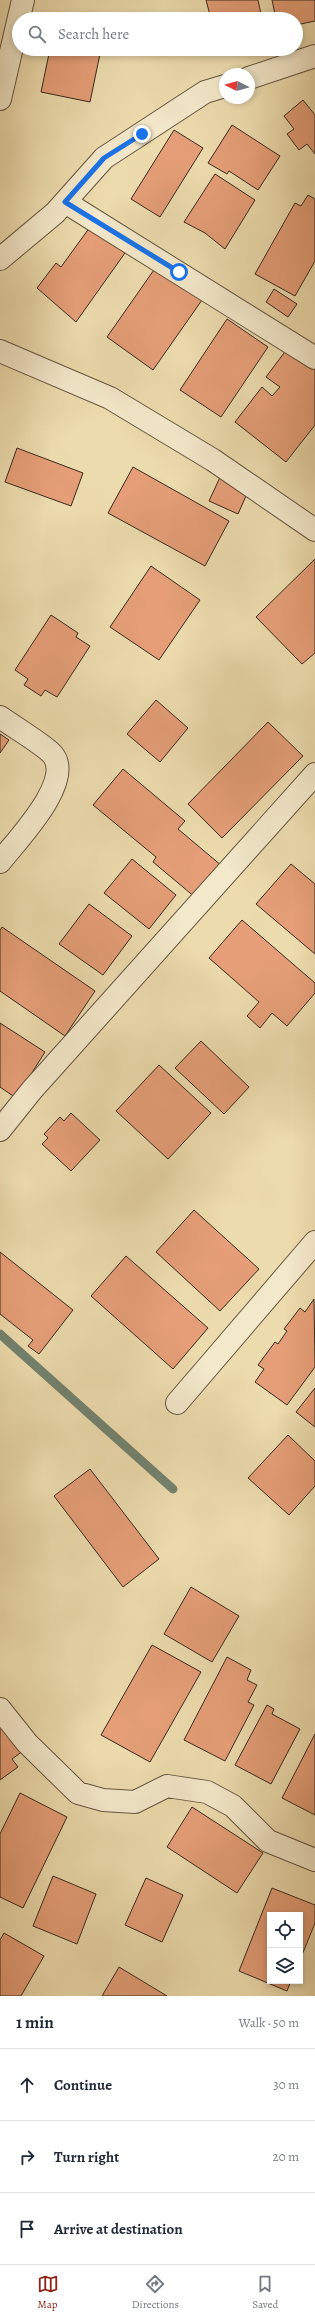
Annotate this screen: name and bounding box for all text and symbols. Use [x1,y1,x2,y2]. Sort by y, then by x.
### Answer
search box [12,12,303,56]
icon: search [26,23,48,45]
text: Search here [58,24,129,44]
north arrow [219,68,255,104]
route end [133,125,151,143]
route start [170,263,188,281]
map controls [267,1912,303,1984]
button: locate [267,1912,303,1948]
button: layers [267,1948,303,1984]
text: 1 min [16,2011,54,2034]
text: Walk · 50 m [239,2014,299,2031]
icon: ahead [16,2074,38,2096]
text: Continue [54,2075,112,2095]
text: 30 m [273,2076,299,2093]
icon: right [16,2146,38,2168]
text: Turn right [54,2147,119,2167]
text: 20 m [273,2148,299,2165]
icon: arrive [16,2218,38,2240]
text: Arrive at destination [54,2219,183,2239]
tab: Map [37,2273,59,2312]
tab: Directions [132,2273,179,2312]
tab: Saved [252,2273,278,2312]

